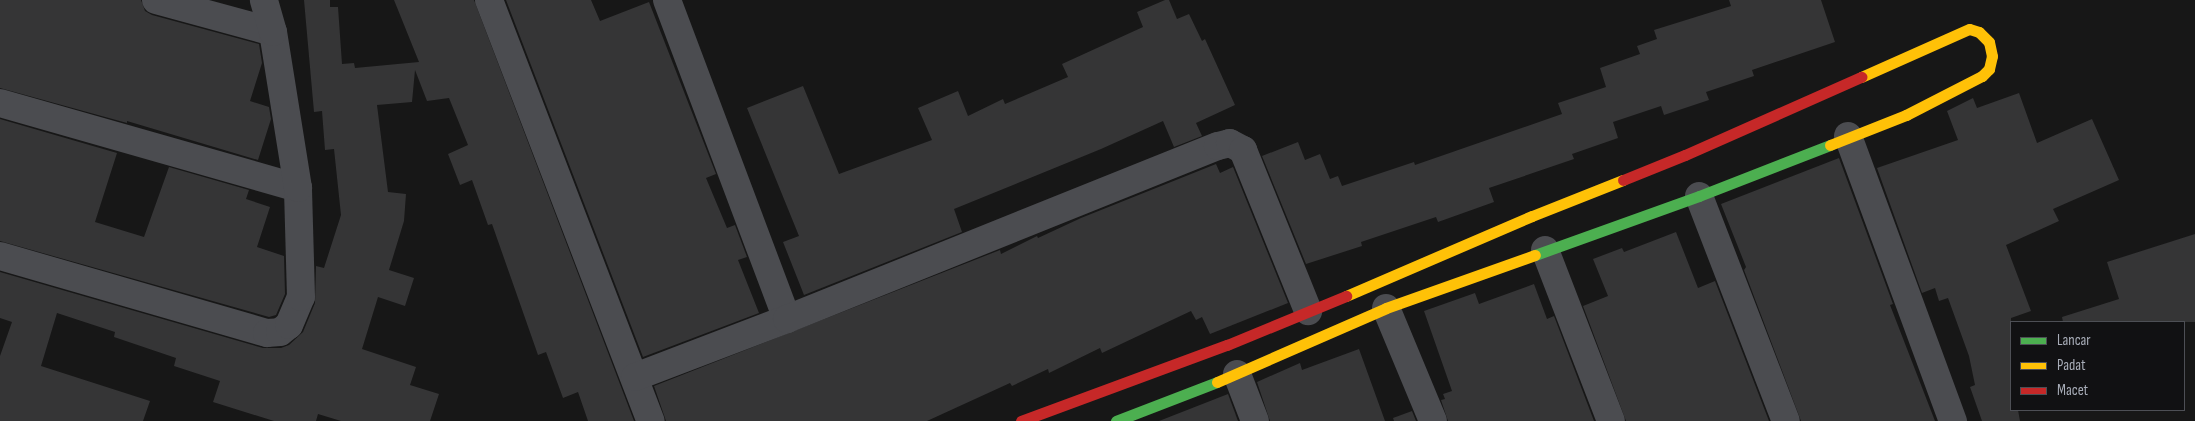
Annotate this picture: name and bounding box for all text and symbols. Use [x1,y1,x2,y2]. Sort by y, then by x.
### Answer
legend [2010,321,2185,411]
text: Lancar [2057,331,2091,350]
text: Padat [2057,356,2086,375]
text: Macet [2057,381,2088,400]

